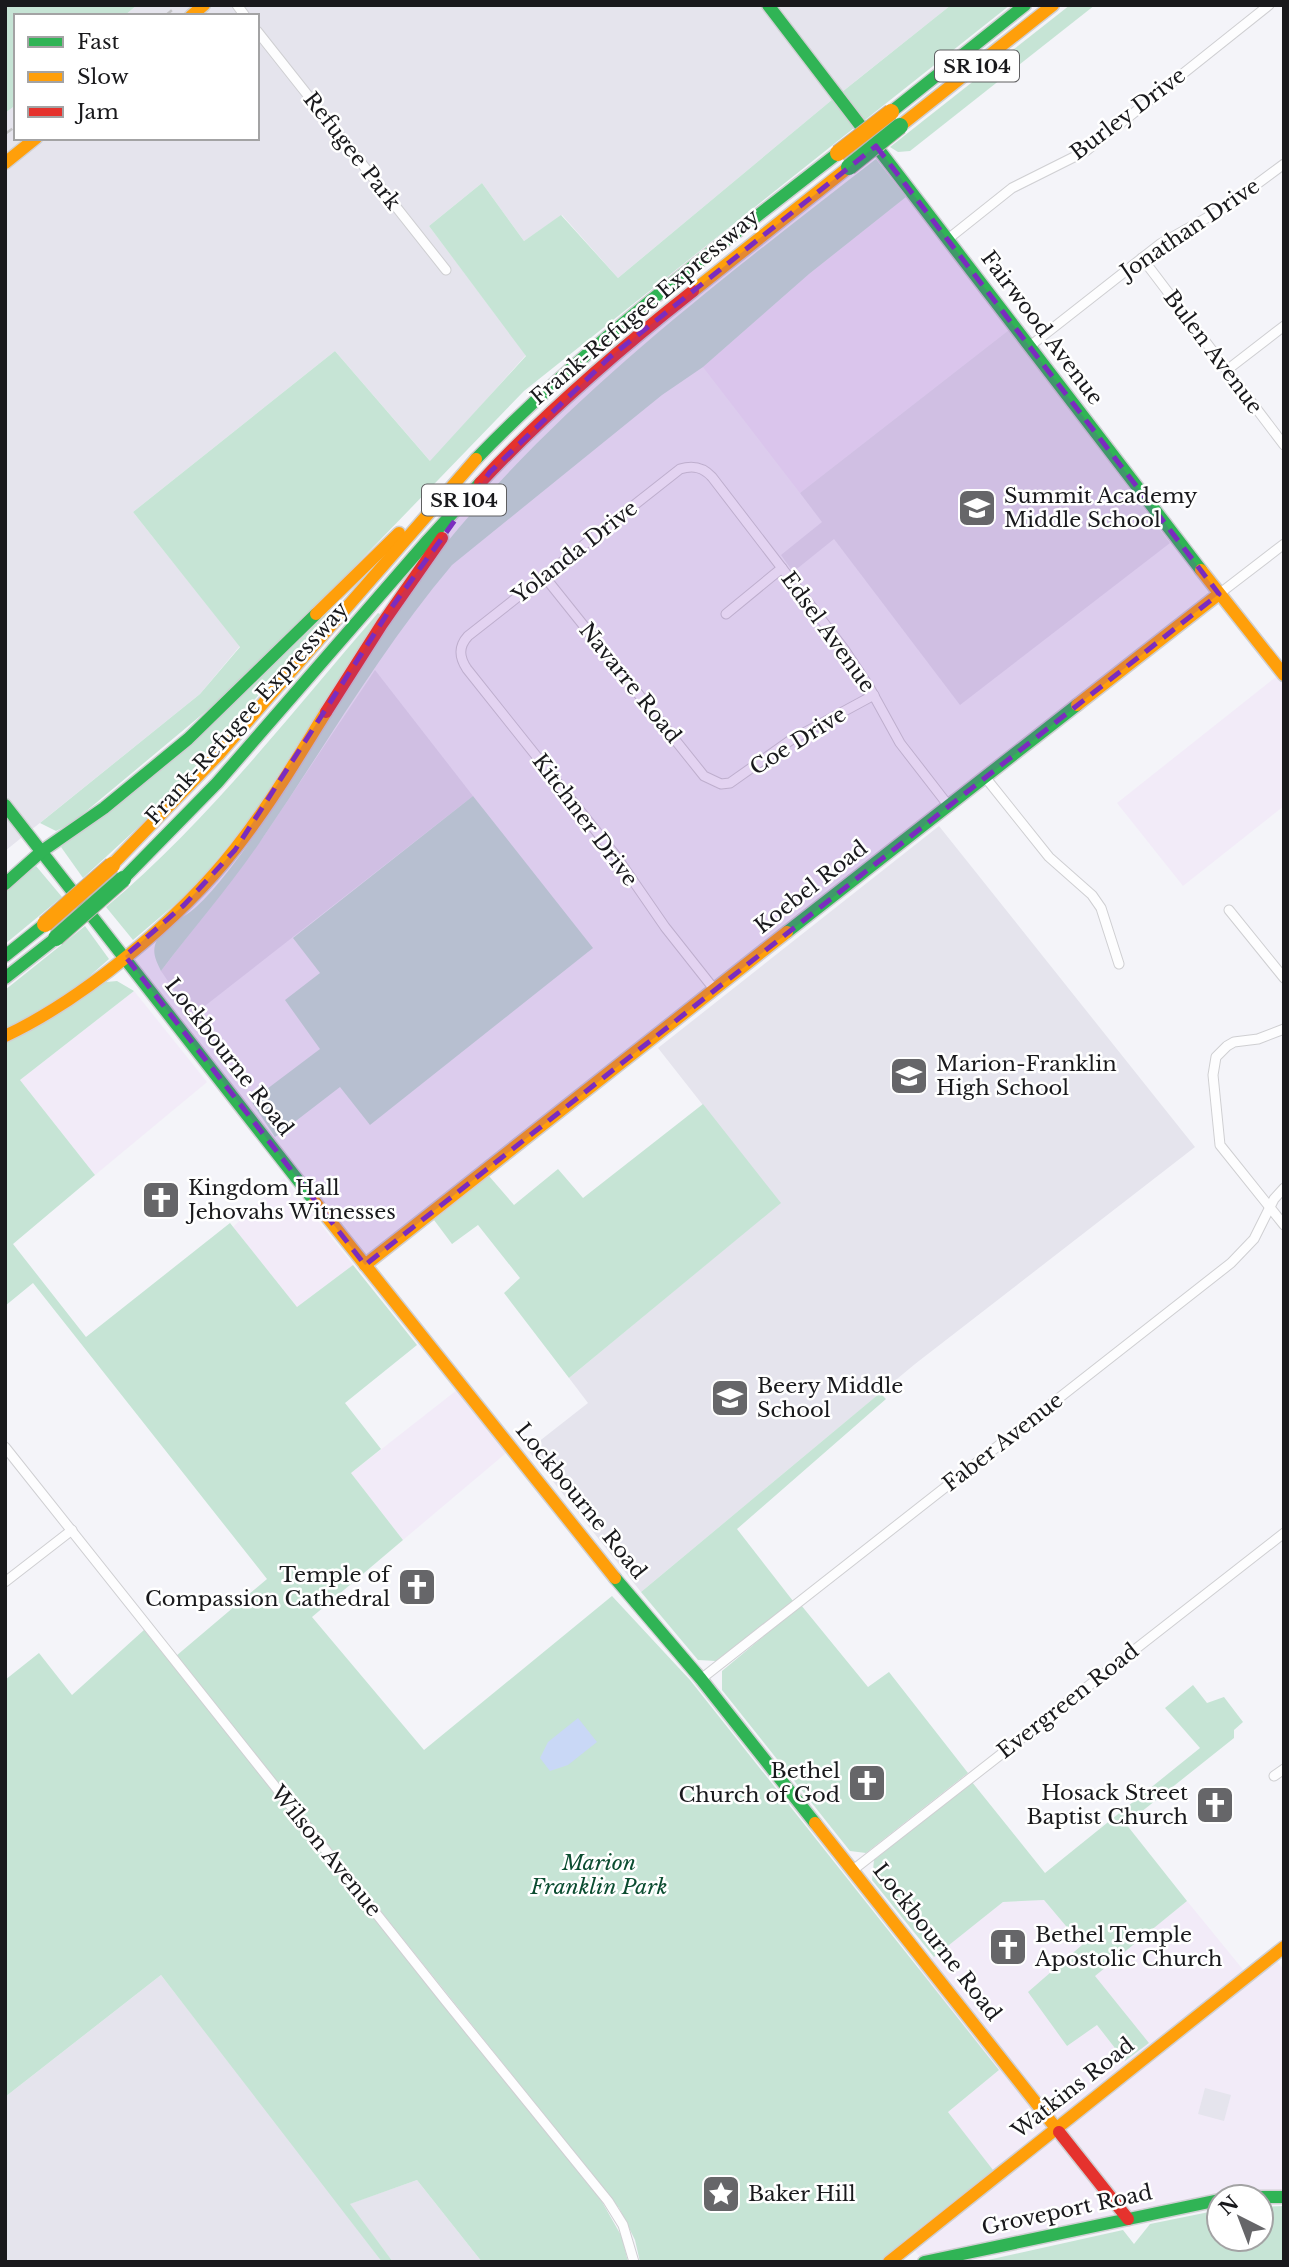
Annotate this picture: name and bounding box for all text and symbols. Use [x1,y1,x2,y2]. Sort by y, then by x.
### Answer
legend [14,14,259,140]
text: Fast [77,29,119,55]
road number: SR 104 [935,50,1019,82]
street label: Burley Drive [1065,62,1191,166]
text: Slow [77,64,129,90]
street label: Refugee Park [298,87,406,215]
text: Jam [74,99,119,125]
street label: Jonathan Drive [1113,173,1264,287]
street label: Frank-Refugee Expressway [525,203,765,410]
street label: Fairwood Avenue [976,246,1108,410]
street label: Bulen Avenue [1158,285,1268,419]
place label: Summit Academy Middle School [1004,483,1198,533]
road number: SR 104 [422,485,506,516]
school or university icon: Summit Academy Middle School [956,487,998,529]
street label: Yolanda Drive [506,495,643,610]
street label: Edsel Avenue [775,567,881,697]
street label: Frank-Refugee Expressway [140,596,354,830]
street label: Navarre Road [574,618,686,748]
street label: Coe Drive [745,701,851,781]
street label: Kitchner Drive [527,749,643,891]
street label: Koebel Road [749,835,873,939]
street label: Lockbourne Road [159,973,299,1141]
place label: Marion-Franklin High School [936,1051,1117,1101]
school or university icon: Marion-Franklin High School [888,1055,930,1097]
place label: Kingdom Hall Jehovahs Witnesses [185,1175,396,1225]
church icon: Kingdom Hall Jehovahs Witnesses [140,1179,182,1221]
place label: Beery Middle School [757,1373,903,1423]
school or university icon: Beery Middle School [709,1377,751,1419]
street label: Faber Avenue [938,1387,1068,1497]
street label: Lockbourne Road [510,1418,652,1584]
place label: Temple of Compassion Cathedral [145,1562,392,1612]
church icon: Temple of Compassion Cathedral [396,1566,438,1608]
street label: Evergreen Road [992,1638,1144,1764]
place label: Bethel Church of God [679,1758,840,1808]
church icon: Bethel Church of God [846,1762,888,1804]
street label: Wilson Avenue [264,1779,387,1922]
place label: Hosack Street Baptist Church [1027,1780,1188,1830]
church icon: Hosack Street Baptist Church [1194,1784,1236,1826]
park label: Marion Franklin Park [529,1850,668,1900]
street label: Lockbourne Road [867,1858,1007,2026]
place label: Bethel Temple Apostolic Church [1034,1922,1223,1972]
church icon: Bethel Temple Apostolic Church [987,1926,1029,1968]
street label: Watkins Road [1006,2032,1139,2145]
place icon: Baker Hill [700,2173,742,2215]
street label: Groveport Road [979,2179,1155,2241]
place label: Baker Hill [748,2181,856,2207]
north arrow [1205,2183,1275,2253]
text: N [1215,2191,1243,2220]

